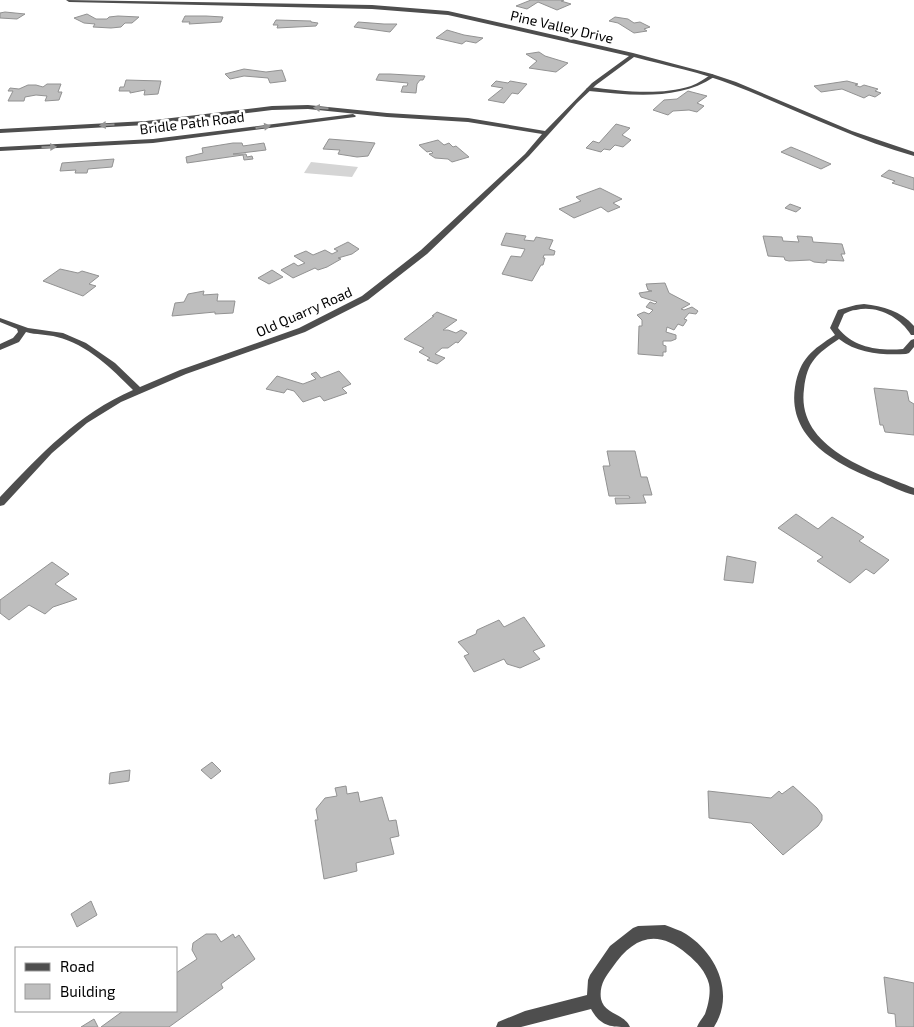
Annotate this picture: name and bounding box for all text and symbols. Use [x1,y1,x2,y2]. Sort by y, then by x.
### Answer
street label: Pine Valley Drive [509,6,615,47]
one-way arrow [312,104,328,112]
street label: Bridle Path Road [139,108,245,137]
one-way arrow [98,121,114,129]
one-way arrow [255,123,271,131]
one-way arrow [41,143,57,151]
street label: Old Quarry Road [253,283,354,340]
legend [15,947,178,1012]
text: Road [60,957,95,975]
text: Building [60,982,116,1000]

